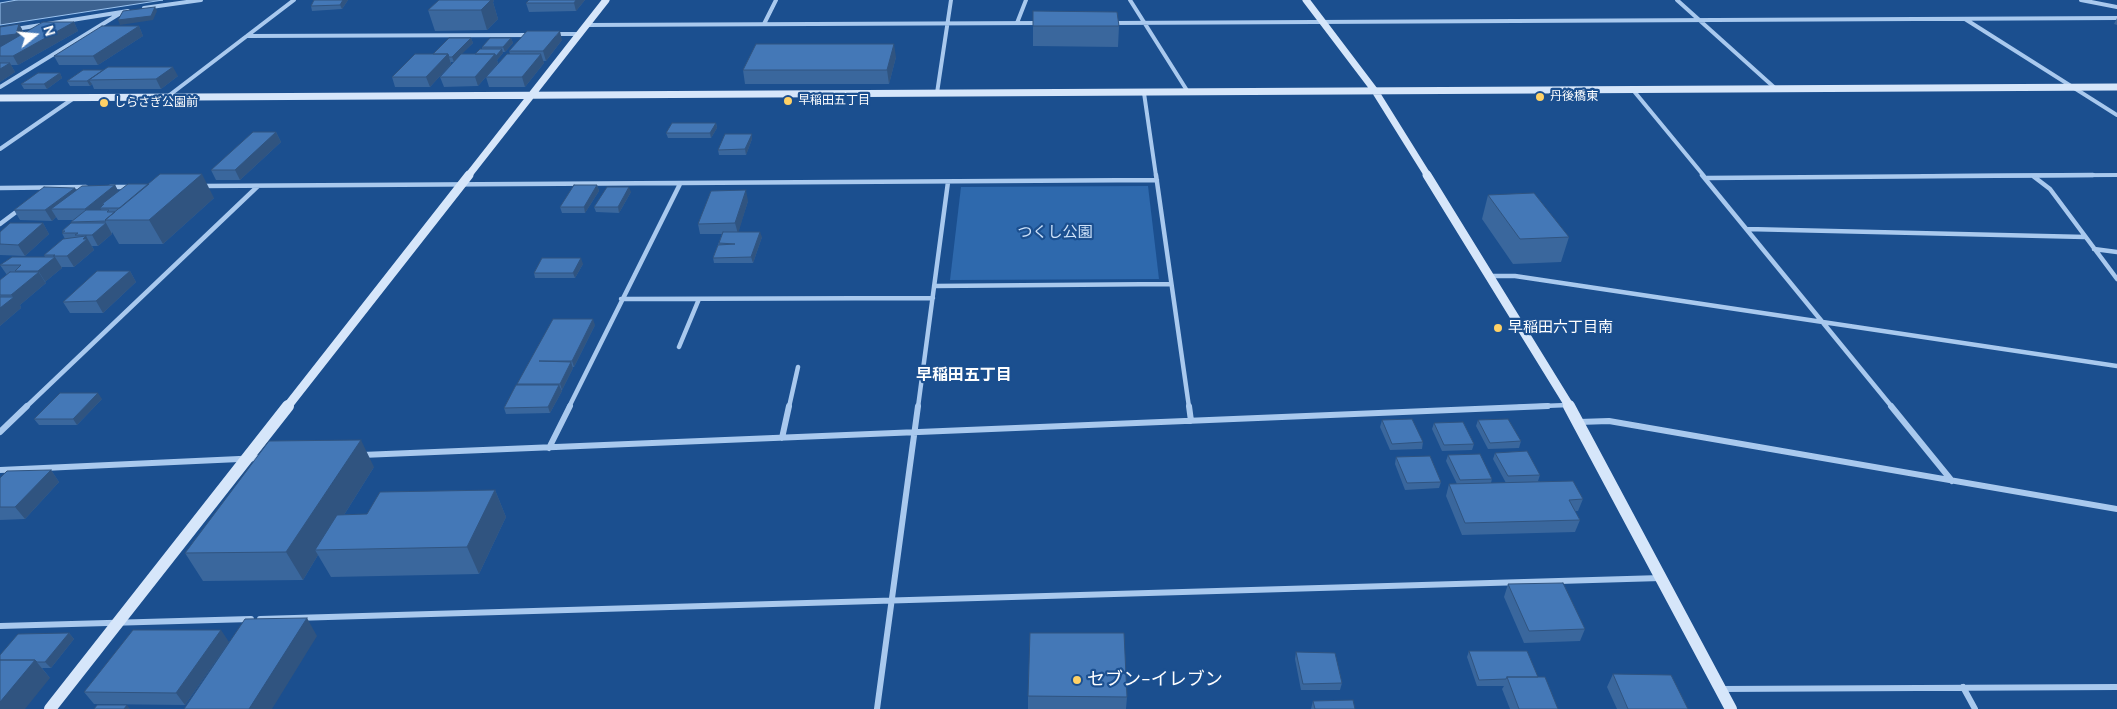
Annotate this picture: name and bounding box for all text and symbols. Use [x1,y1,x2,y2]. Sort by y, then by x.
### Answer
north arrow [10,10,60,60]
text: N [39,23,59,38]
place label: 丹後橋東 [1550,90,1598,104]
marker: 丹後橋東 [1534,91,1546,103]
place label: 早稲田五丁目 [798,94,870,108]
marker: 早稲田五丁目 [782,95,794,107]
place label: しらさぎ公園前 [114,96,198,110]
marker: しらさぎ公園前 [98,97,110,109]
park label: つくし公園 [1018,224,1092,242]
place label: 早稲田六丁目南 [1508,319,1613,337]
marker: 早稲田六丁目南 [1492,322,1504,334]
district label: 早稲田五丁目 [916,366,1012,386]
place label: セブン-イレブン [1087,669,1223,691]
marker: セブン-イレブン [1071,674,1083,686]

